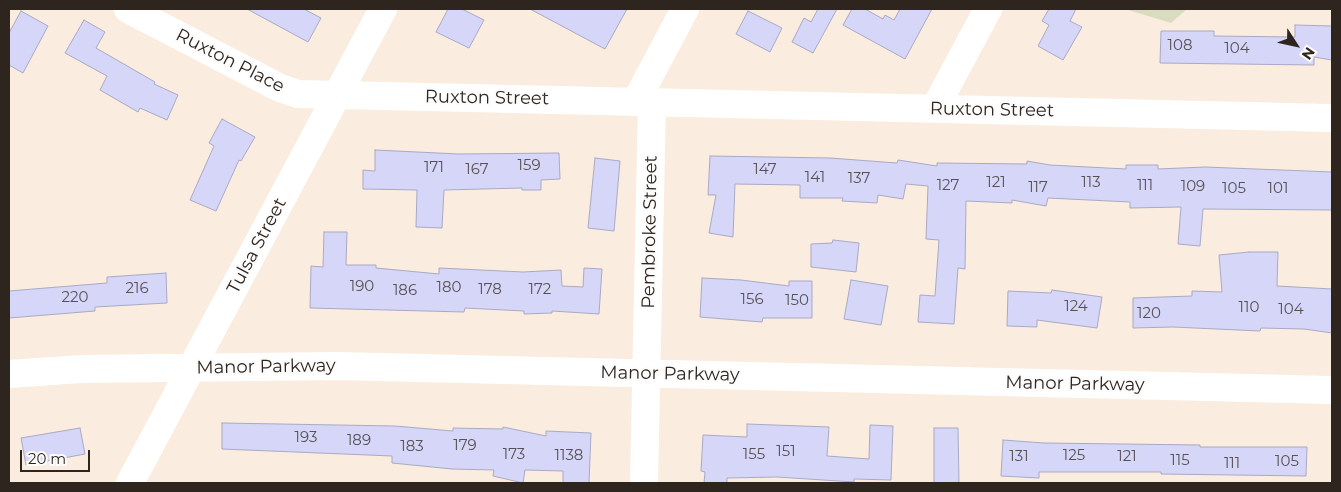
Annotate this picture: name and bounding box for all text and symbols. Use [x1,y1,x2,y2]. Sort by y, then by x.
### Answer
north arrow [1271,20,1321,70]
street label: Ruxton Place [172,24,288,98]
house number: 108 [1168,37,1192,55]
house number: 104 [1224,40,1250,58]
text: N [1298,44,1319,63]
street label: Ruxton Street [425,86,549,110]
street label: Ruxton Street [930,98,1054,122]
street label: Pembroke Street [638,155,662,309]
house number: 159 [517,157,541,175]
house number: 171 [424,159,444,177]
house number: 167 [465,161,489,179]
house number: 147 [753,161,777,179]
house number: 141 [805,169,825,187]
house number: 137 [848,170,870,188]
house number: 121 [986,174,1006,192]
house number: 113 [1081,174,1101,192]
house number: 127 [937,177,959,195]
house number: 111 [1137,177,1153,195]
house number: 109 [1181,178,1205,196]
house number: 117 [1028,179,1048,197]
house number: 105 [1222,180,1246,198]
house number: 101 [1268,180,1288,198]
street label: Tulsa Street [223,194,291,298]
house number: 190 [350,278,374,296]
house number: 180 [437,279,461,297]
house number: 216 [125,280,149,298]
house number: 178 [478,281,502,299]
house number: 172 [529,281,551,299]
house number: 186 [393,282,417,300]
house number: 220 [62,289,88,307]
house number: 156 [740,291,764,309]
house number: 150 [785,292,809,310]
house number: 124 [1064,298,1088,316]
house number: 110 [1239,299,1259,317]
house number: 104 [1278,301,1304,319]
house number: 120 [1137,305,1161,323]
street label: Manor Parkway [196,355,336,379]
street label: Manor Parkway [600,362,740,386]
street label: Manor Parkway [1005,372,1145,396]
house number: 193 [295,429,317,447]
house number: 189 [347,432,371,450]
house number: 179 [453,437,477,455]
house number: 183 [400,438,424,456]
scale bar [22,440,92,472]
house number: 151 [776,443,796,461]
house number: 173 [503,446,525,464]
house number: 155 [743,446,765,464]
house number: 1138 [555,447,583,465]
house number: 125 [1063,447,1085,465]
house number: 131 [1009,448,1029,466]
house number: 121 [1117,448,1137,466]
text: 20 m [28,449,66,468]
house number: 115 [1170,452,1190,470]
house number: 105 [1275,453,1299,471]
house number: 111 [1224,455,1240,473]

